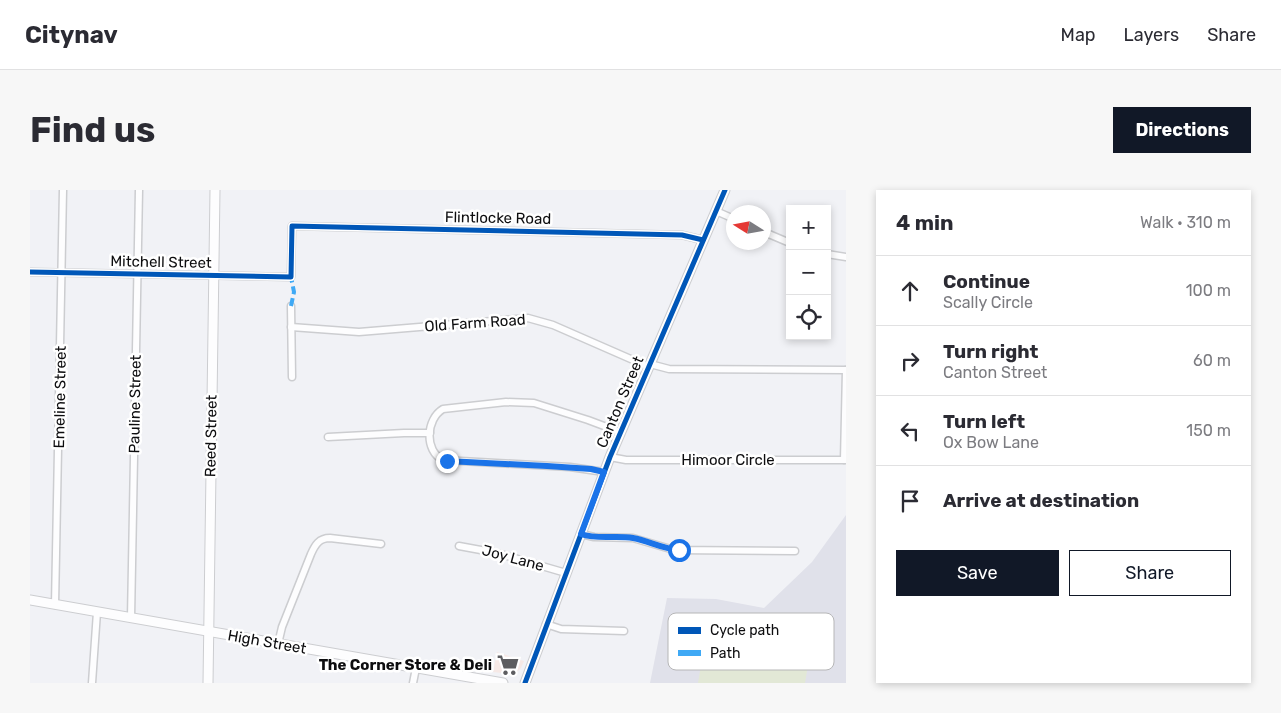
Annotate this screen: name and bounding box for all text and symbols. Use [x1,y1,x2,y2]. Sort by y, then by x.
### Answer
text: Citynav [25,21,118,49]
text: Map [1061,24,1096,46]
text: Layers [1124,24,1179,46]
text: Share [1207,24,1256,46]
button: Directions [1113,107,1251,153]
text: Find us [30,109,155,151]
north arrow [726,205,771,250]
map controls [786,205,831,340]
button: + [786,205,831,250]
street label: Flintlocke Road [445,208,551,228]
text: 4 min [896,210,954,235]
text: Walk · 310 m [1140,213,1231,232]
button: − [786,250,831,295]
street label: Mitchell Street [110,252,212,272]
text: Continue [943,270,1030,293]
icon: ahead [896,277,924,305]
text: 100 m [1186,281,1231,300]
text: Scally Circle [943,293,1033,312]
button: locate [786,295,831,340]
street label: Old Farm Road [424,310,526,336]
text: Turn right [943,340,1038,363]
street label: Emeline Street [50,345,70,448]
icon: right [896,347,924,375]
text: 60 m [1193,351,1231,370]
street label: Canton Street [593,353,647,451]
street label: Pauline Street [125,354,145,453]
text: Canton Street [943,363,1047,382]
street label: Reed Street [201,394,221,477]
text: Turn left [943,410,1025,433]
icon: left [896,417,924,445]
text: 150 m [1186,421,1231,440]
text: Ox Bow Lane [943,433,1039,452]
route end [436,450,459,473]
street label: Himoor Circle [681,451,775,469]
icon: arrive [896,487,924,515]
text: Arrive at destination [943,489,1139,512]
route start [668,539,691,562]
street label: Joy Lane [480,541,546,575]
button: Save [896,550,1059,596]
button: Share [1069,550,1231,596]
legend [668,613,834,670]
text: Cycle path [710,622,779,639]
street label: High Street [226,626,308,658]
text: Path [710,645,741,662]
supermarket icon: The Corner Store & Deli [495,652,521,678]
place label: The Corner Store & Deli [319,656,492,674]

